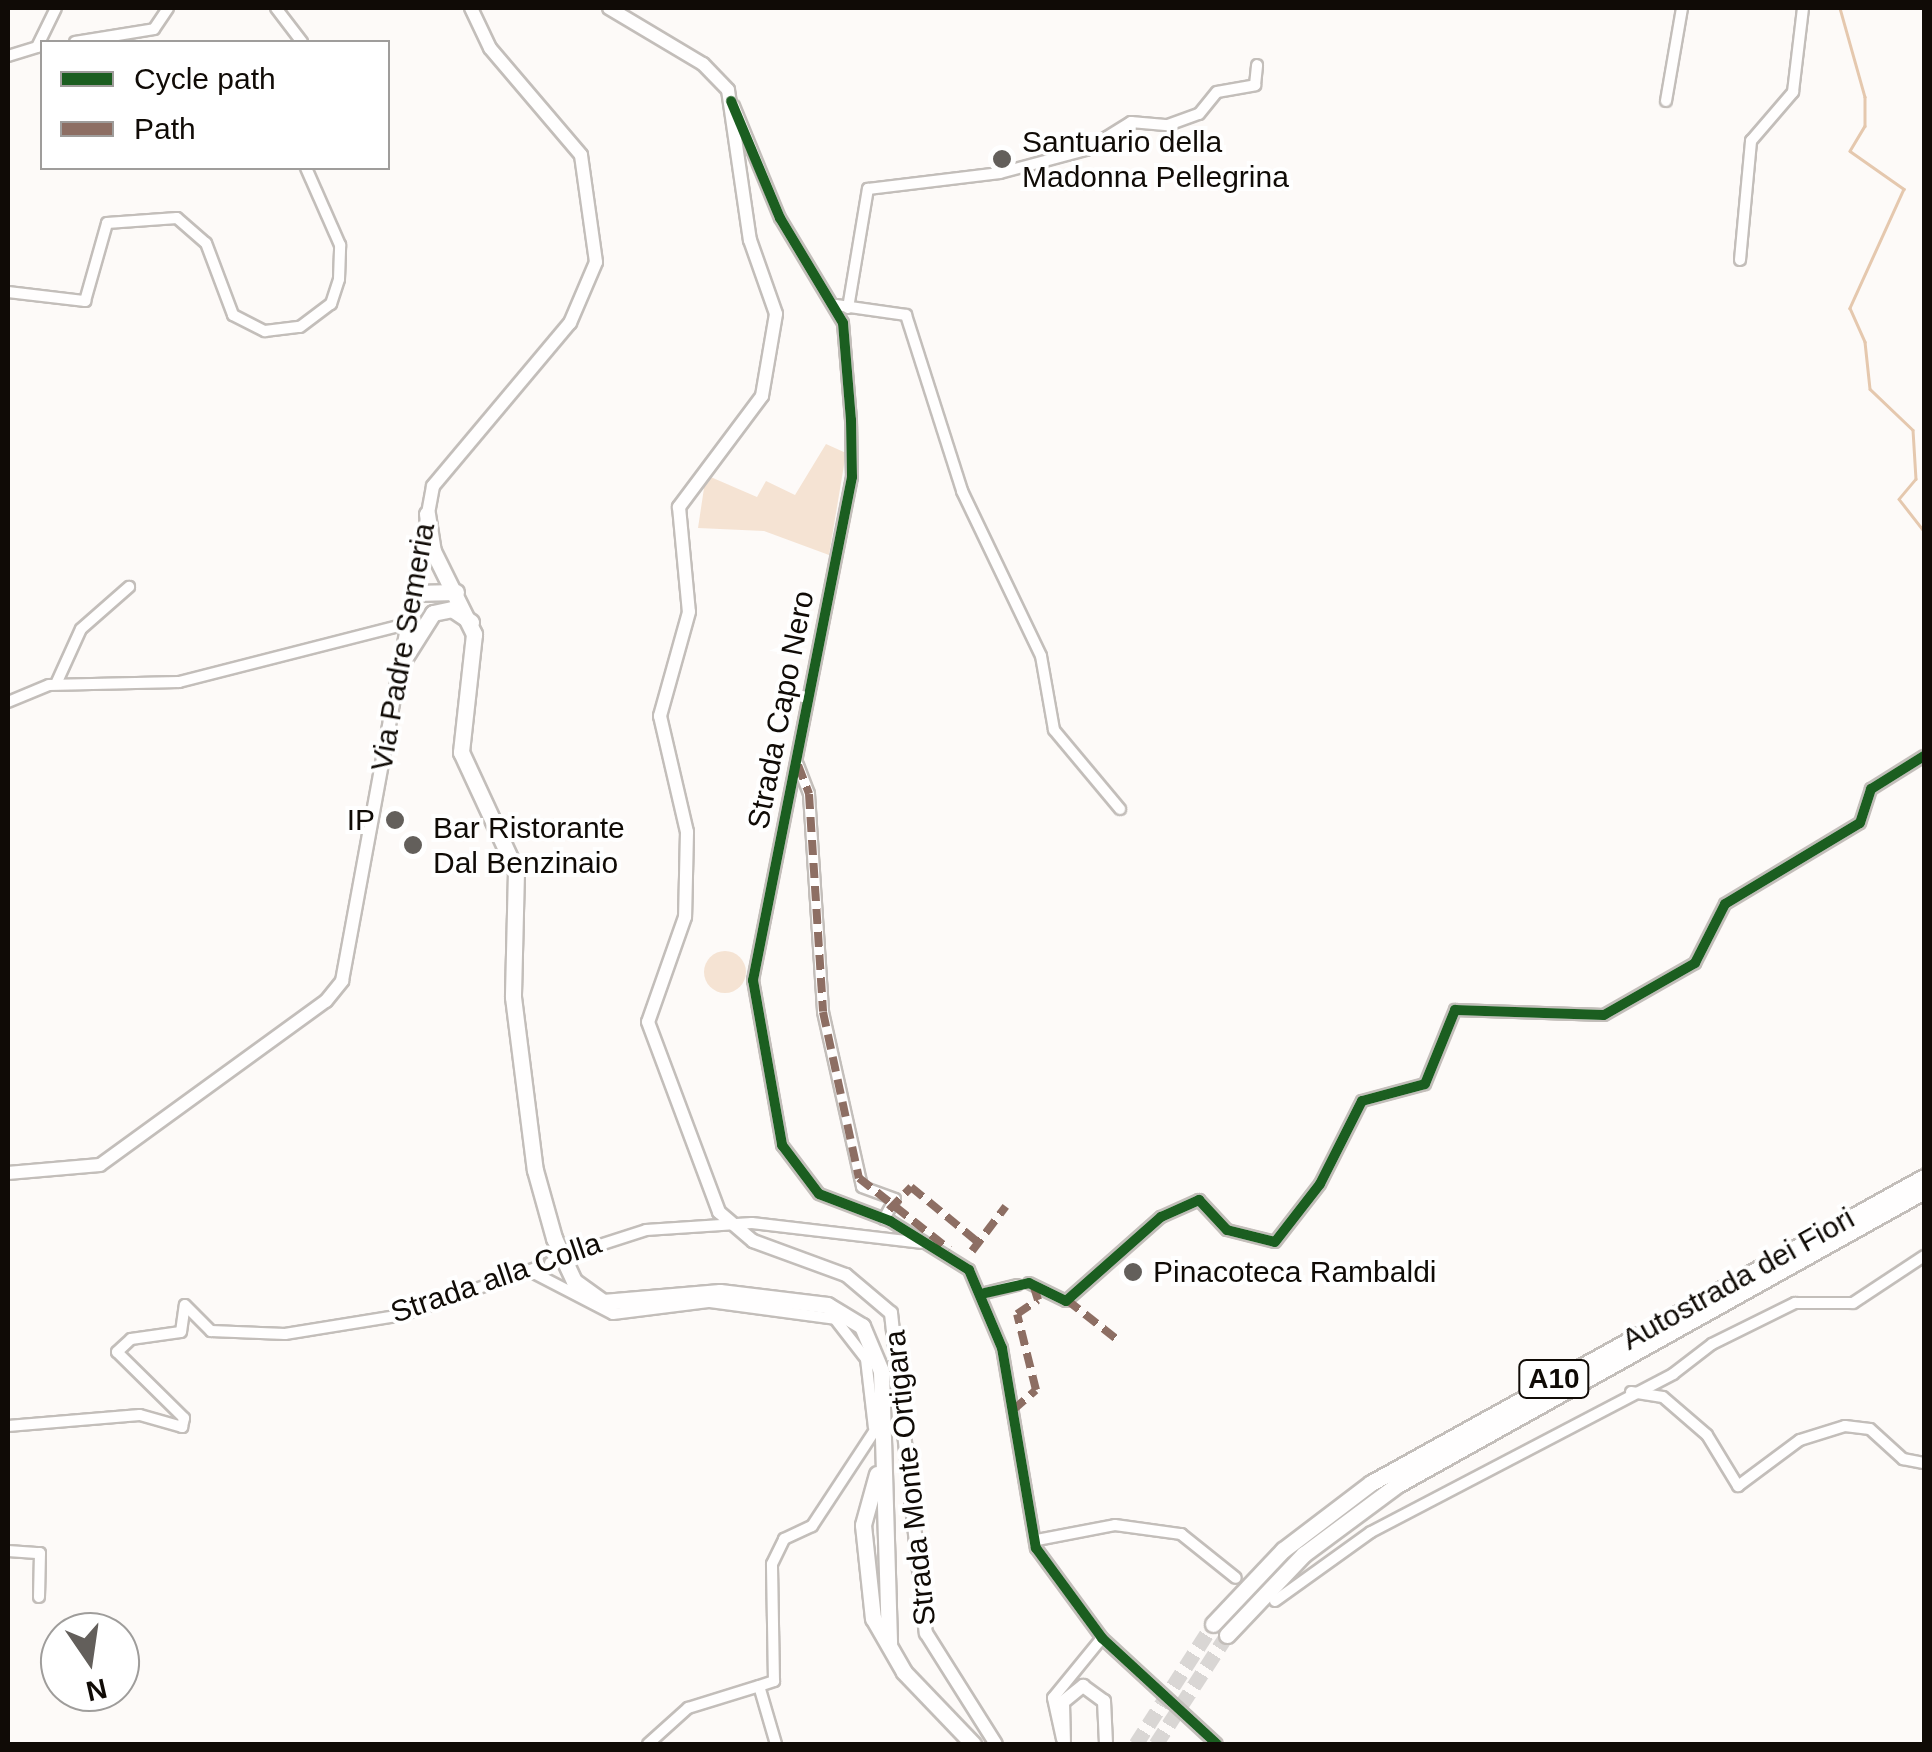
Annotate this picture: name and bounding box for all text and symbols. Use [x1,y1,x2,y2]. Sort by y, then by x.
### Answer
legend [40,40,390,170]
text: Cycle path [134,62,276,95]
text: Path [134,112,196,145]
place label: Santuario della Madonna Pellegrina [1022,124,1289,194]
marker: Santuario della Madonna Pellegrina [991,148,1013,170]
street label: Via Padre Semeria [363,520,443,774]
street label: Strada Capo Nero [740,588,822,832]
place label: IP [347,802,375,838]
marker: IP [384,809,406,831]
place label: Bar Ristorante Dal Benzinaio [433,810,625,880]
marker: Bar Ristorante Dal Benzinaio [402,834,424,856]
street label: Autostrada dei Fiori [1616,1200,1860,1358]
street label: Strada alla Colla [386,1225,606,1331]
place label: Pinacoteca Rambaldi [1153,1254,1436,1290]
marker: Pinacoteca Rambaldi [1122,1261,1144,1283]
street label: Strada Monte Ortigara [877,1329,943,1627]
road number: A10 [1516,1356,1592,1402]
north arrow [40,1612,140,1712]
text: N [83,1672,110,1707]

